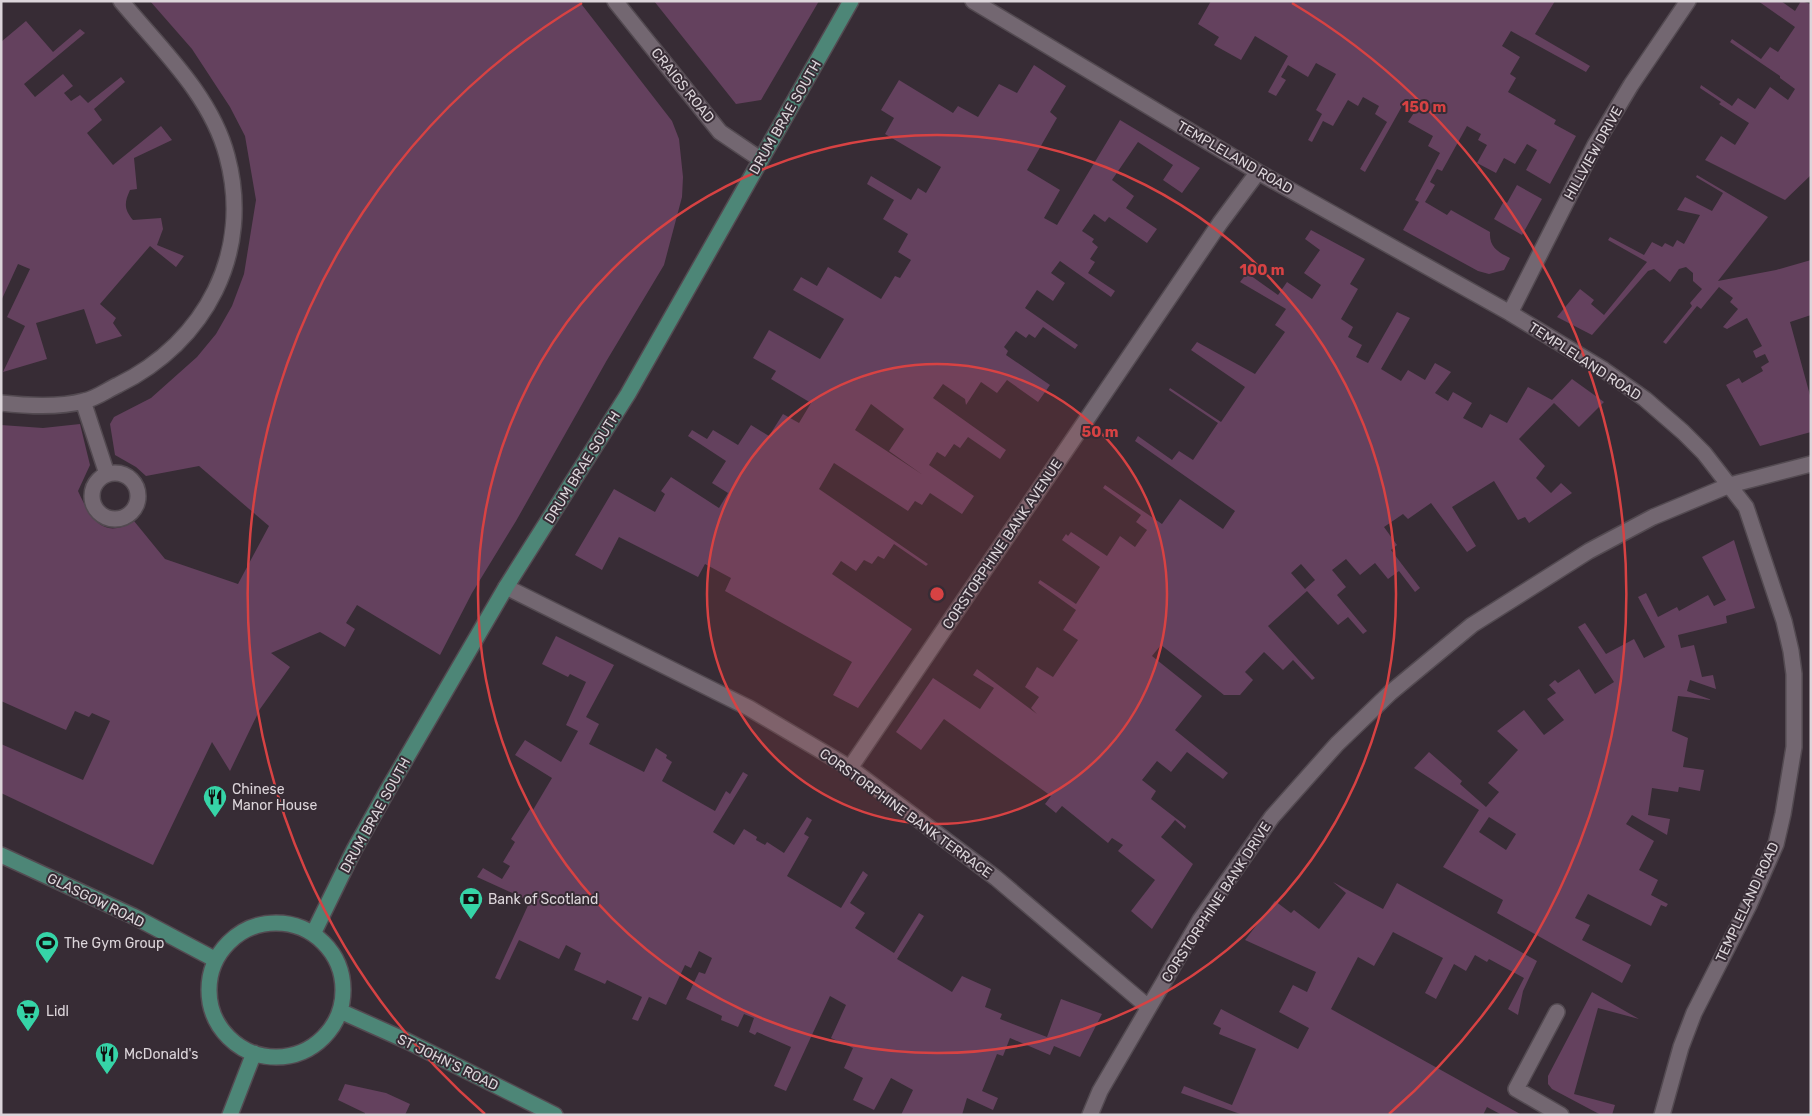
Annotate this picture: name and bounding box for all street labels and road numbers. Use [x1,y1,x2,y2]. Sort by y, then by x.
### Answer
street label: CRAIGS ROAD [647,45,718,126]
street label: DRUM BRAE SOUTH [746,57,825,177]
street label: HILLVIEW DRIVE [1561,103,1626,203]
street label: TEMPLELAND ROAD [1174,117,1296,197]
street label: TEMPLELAND ROAD [1525,319,1644,404]
street label: DRUM BRAE SOUTH [541,408,624,527]
street label: CORSTORPHINE BANK AVENUE [939,456,1066,633]
street label: CORSTORPHINE BANK TERRACE [816,745,995,882]
street label: DRUM BRAE SOUTH [337,755,414,876]
street label: CORSTORPHINE BANK DRIVE [1158,819,1275,986]
street label: TEMPLELAND ROAD [1712,839,1783,965]
street label: GLASGOW ROAD [44,870,147,931]
street label: ST JOHN'S ROAD [394,1031,501,1094]

